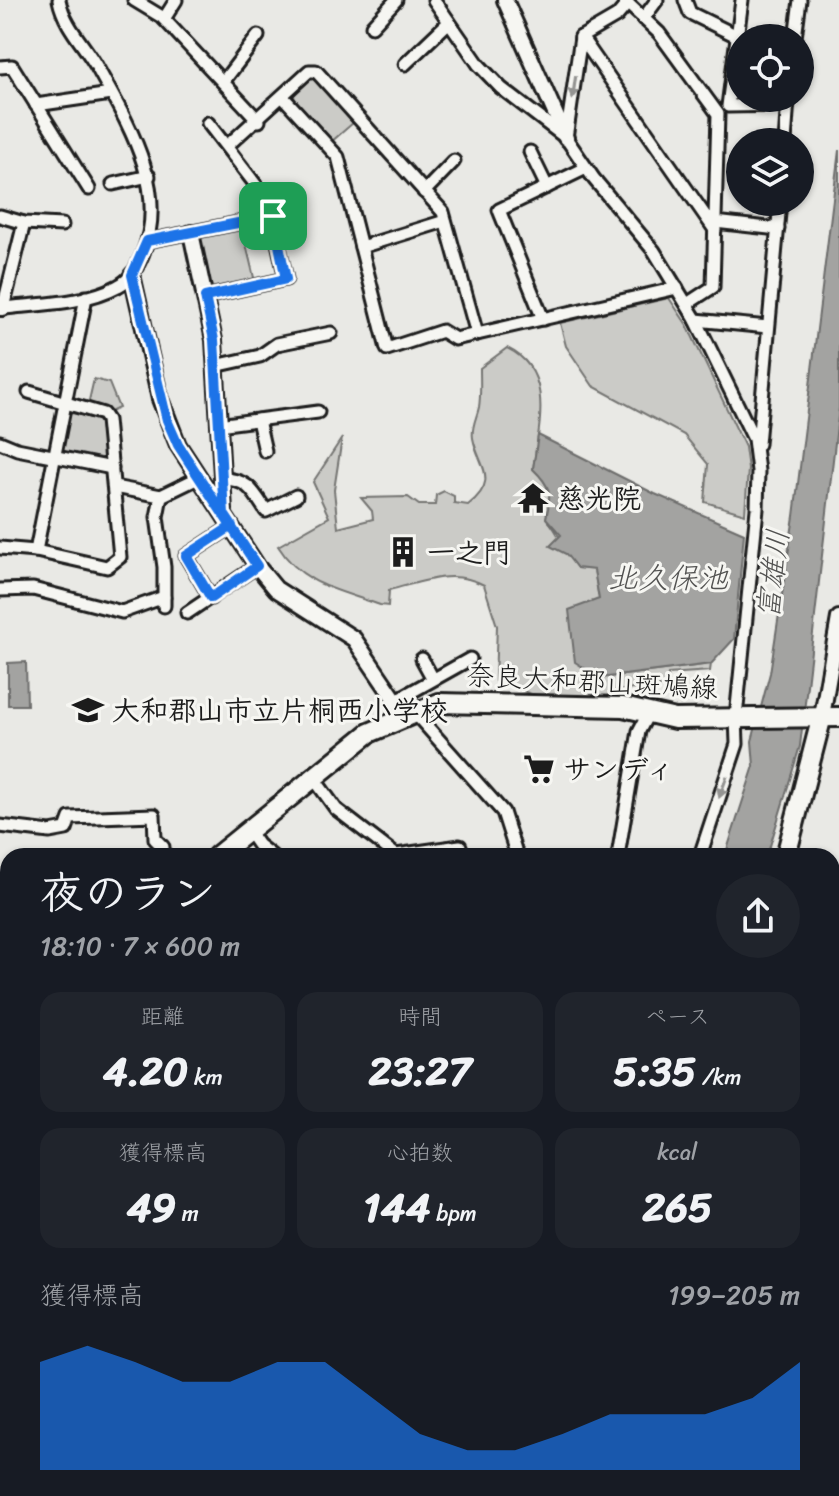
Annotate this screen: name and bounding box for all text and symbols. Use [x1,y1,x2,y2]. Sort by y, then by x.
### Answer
map controls [726,24,814,216]
button: locate [726,24,814,112]
one-way arrow [567,75,580,100]
button: layers [726,128,814,216]
pin [239,182,307,250]
icon: arrive [251,194,295,238]
place label: 慈光院 [557,474,641,523]
temple icon: 慈光院 [516,481,550,515]
water label: 富雄川 [741,526,805,622]
place label: 一之門 [427,528,511,577]
building icon: 一之門 [386,535,420,569]
water label: 北久保池 [608,551,729,605]
street label: 奈良大和郡山斑鳩線 [465,650,719,713]
place label: 大和郡山市立片桐西小学校 [112,686,448,735]
school or university icon: 大和郡山市立片桐西小学校 [71,693,105,727]
place label: サンディ [563,745,674,794]
supermarket icon: サンディ [522,752,556,786]
one-way arrow [716,775,728,799]
text: 夜のラン [40,854,216,932]
button: share [716,874,800,958]
text: 18:10 · 7 × 600 m [40,923,240,969]
text: 距離 [141,997,185,1036]
text: 時間 [398,997,442,1036]
text: ペース [645,997,710,1036]
text: 4.20 [103,1036,188,1107]
text: 23:27 [368,1036,472,1107]
text: 5:35 [613,1036,696,1107]
text: km [188,1058,223,1097]
text: /km [696,1058,741,1097]
text: 獲得標高 [119,1133,207,1172]
text: 心拍数 [387,1133,453,1172]
text: kcal [657,1133,697,1172]
text: 49 [127,1172,176,1243]
text: 144 [363,1172,430,1243]
text: 265 [642,1172,712,1243]
text: m [176,1194,199,1233]
text: bpm [430,1194,477,1233]
text: 獲得標高 [40,1272,144,1318]
text: 199–205 m [668,1272,800,1318]

